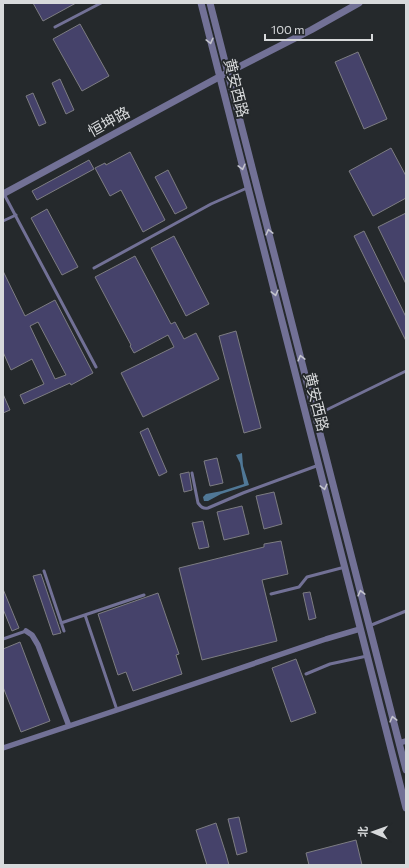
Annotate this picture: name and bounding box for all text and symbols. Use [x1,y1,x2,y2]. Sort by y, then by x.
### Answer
scale bar [265,16,372,42]
text: 100 m [271,22,305,36]
one-way arrow [206,38,214,44]
street label: 黄安西路 [221,56,253,119]
street label: 恒坤路 [84,102,133,140]
one-way arrow [238,164,246,170]
one-way arrow [265,229,273,235]
one-way arrow [270,290,278,296]
one-way arrow [297,355,306,362]
street label: 黄安西路 [301,370,333,433]
one-way arrow [319,483,328,490]
one-way arrow [357,589,366,596]
one-way arrow [389,715,398,722]
north arrow [353,812,393,852]
text: 北 [356,826,369,837]

